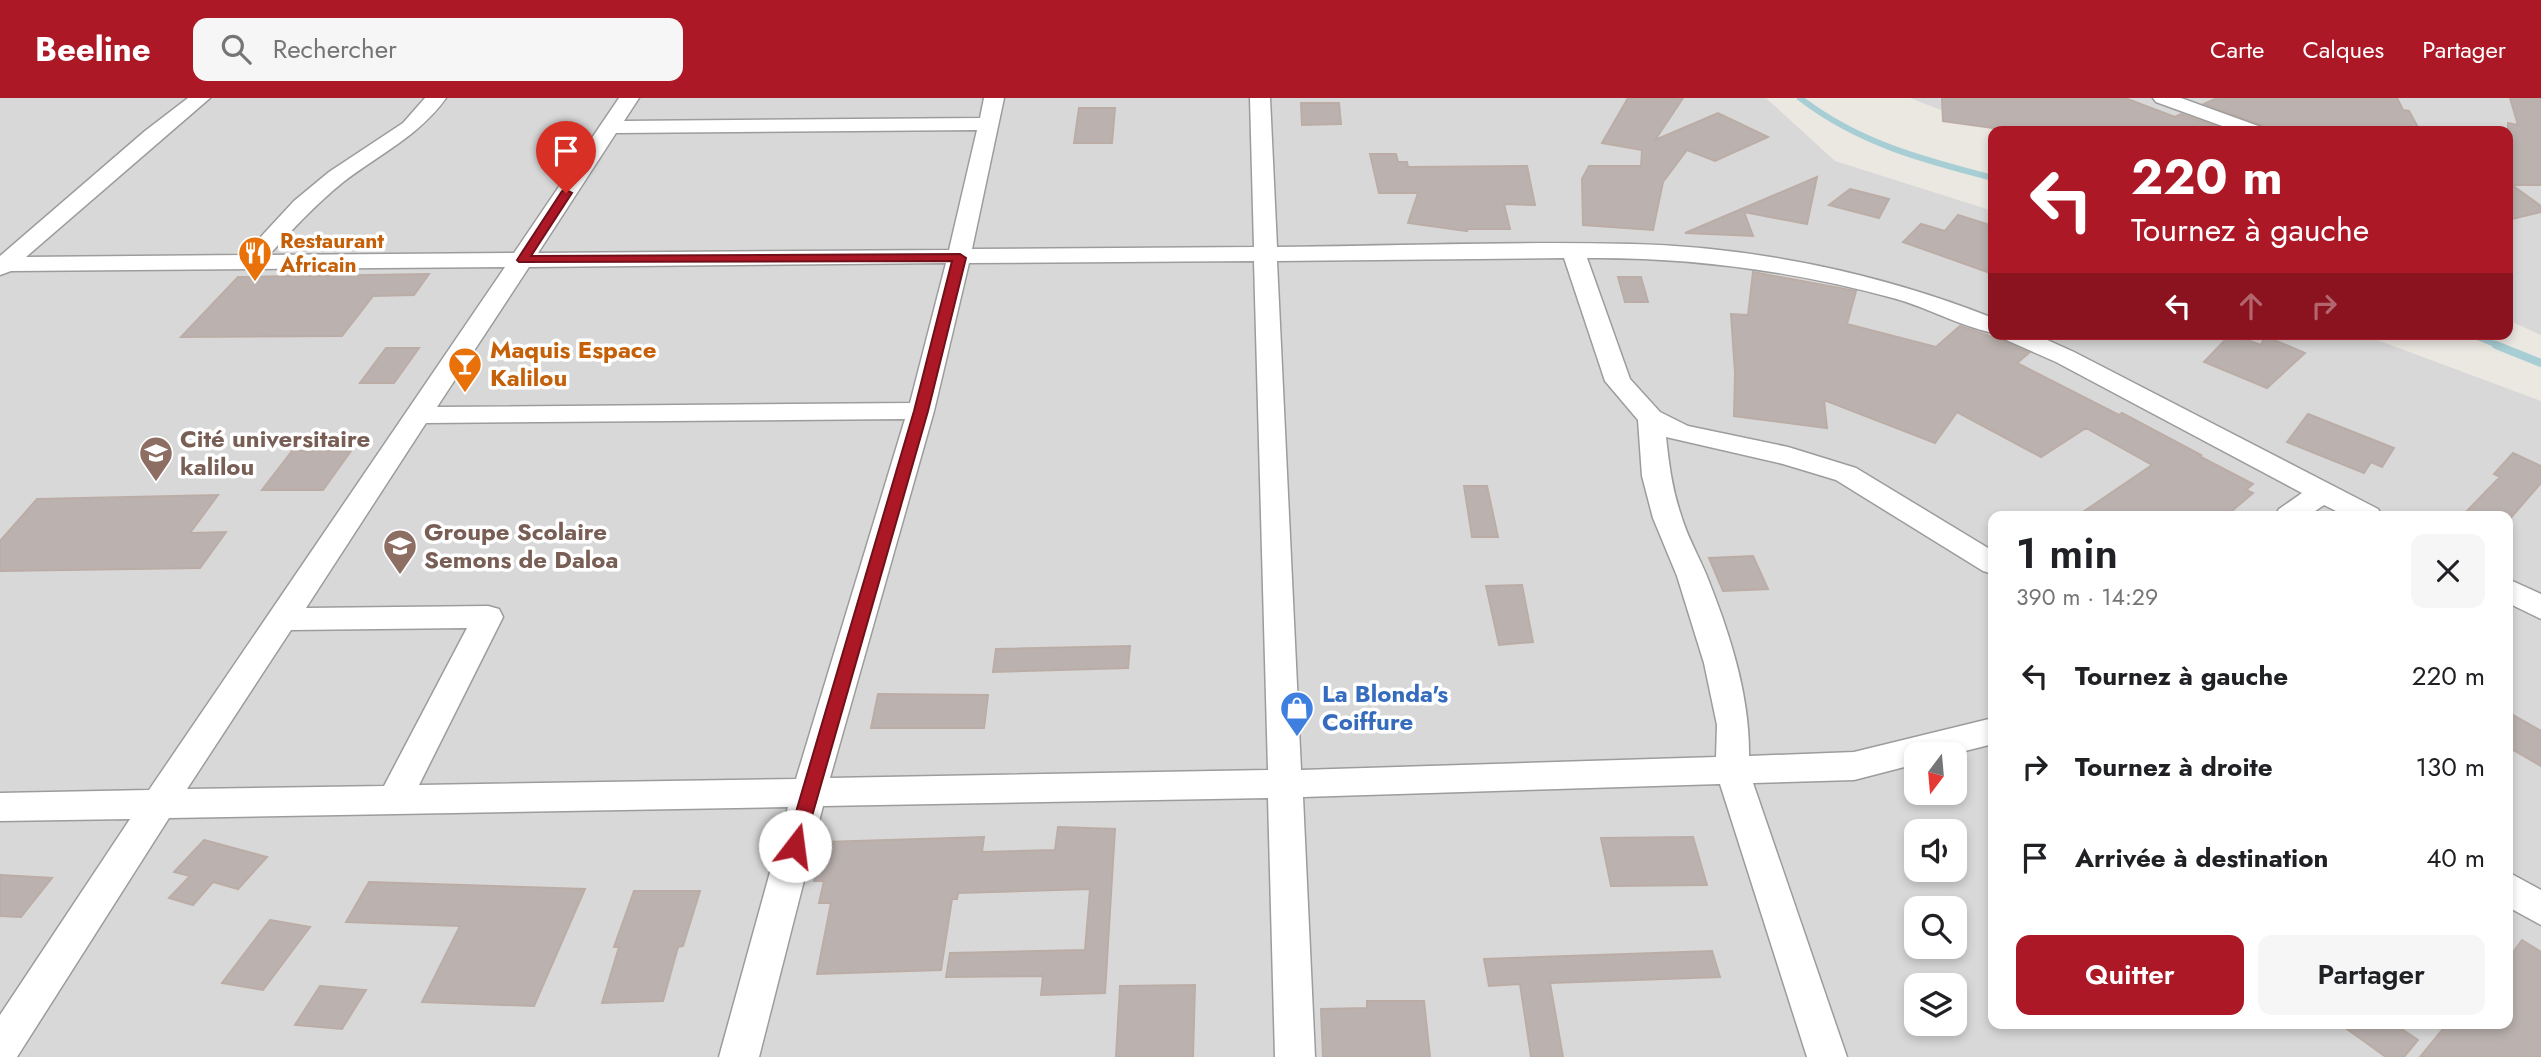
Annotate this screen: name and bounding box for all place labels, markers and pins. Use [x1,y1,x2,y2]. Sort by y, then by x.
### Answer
pin [536,121,596,193]
place label: Restaurant Africain [279,226,384,280]
restaurant icon: Restaurant Africain [236,234,274,283]
place label: Maquis Espace Kalilou [490,332,656,395]
bar icon: Maquis Espace Kalilou [446,345,484,394]
place label: Cité universitaire kalilou [180,421,370,484]
school or university icon: Cité universitaire kalilou [137,434,175,483]
place label: Groupe Scolaire Semons de Daloa [424,514,618,577]
school or university icon: Groupe Scolaire Semons de Daloa [381,527,419,576]
place label: La Blonda's Coiffure [1322,676,1448,739]
shop icon: La Blonda's Coiffure [1278,689,1316,738]

